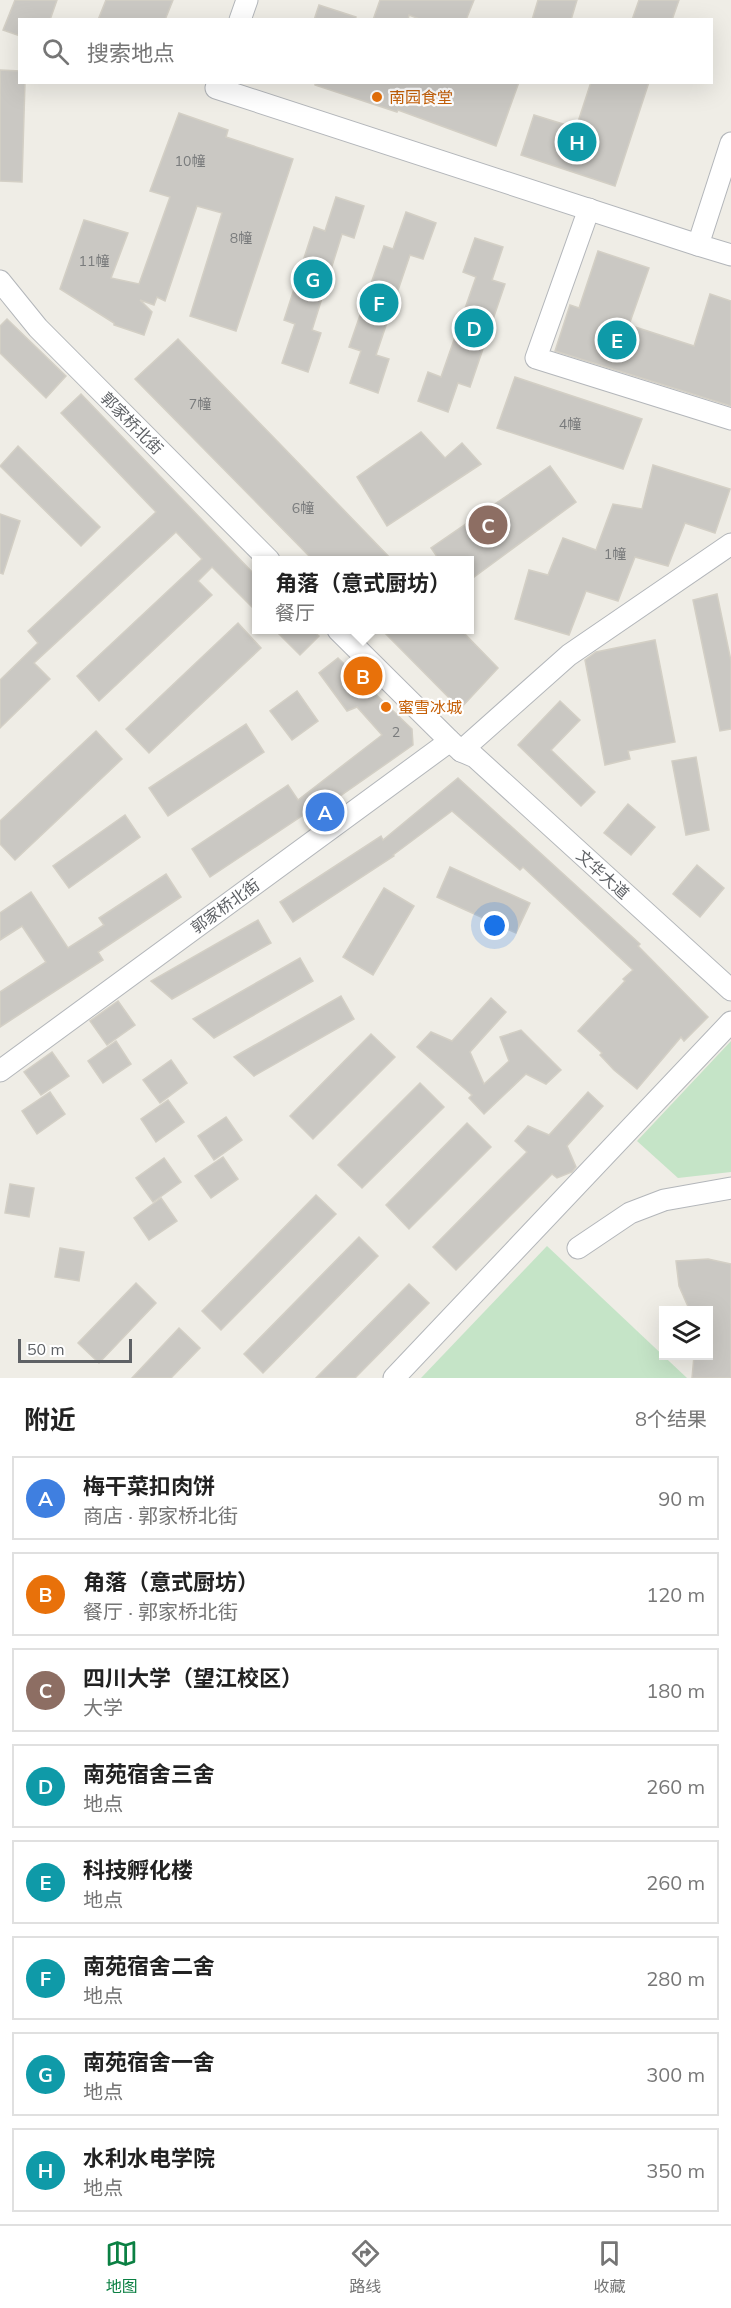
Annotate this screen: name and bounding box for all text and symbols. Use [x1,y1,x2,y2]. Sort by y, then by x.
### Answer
search box [18,18,713,84]
icon: search [39,35,72,68]
text: 搜索地点 [87,39,175,67]
place label: 南园食堂 [389,87,453,107]
marker: 南园食堂 [370,90,384,104]
pin: H [558,120,596,164]
house number: 10幢 [175,152,205,170]
house number: 8幢 [230,229,252,247]
house number: 11幢 [79,252,109,270]
pin: G [294,256,332,302]
pin: F [360,280,398,326]
pin: D [454,306,494,350]
pin: E [598,318,636,362]
street label: 郭家桥北街 [97,388,167,458]
house number: 7幢 [189,395,211,413]
house number: 4幢 [559,415,581,433]
house number: 6幢 [292,499,314,517]
pin: C [468,502,508,548]
house number: 1幢 [604,545,626,563]
popup [252,556,474,634]
text: 角落（意式厨坊） [275,569,451,597]
text: 餐厅 [275,600,315,625]
pin: B [344,654,382,698]
place label: 蜜雪冰城 [398,697,462,717]
marker: 蜜雪冰城 [379,700,393,714]
house number: 2 [392,723,400,741]
pin: A [306,790,344,834]
street label: 文华大道 [573,845,633,903]
street label: 郭家桥北街 [187,874,263,938]
your location [480,911,509,940]
map controls [659,1306,713,1360]
button: layers [659,1306,713,1360]
scale bar [18,1336,132,1364]
text: 50 m [27,1339,64,1359]
text: 附近 [24,1403,76,1436]
text: 8个结果 [635,1406,707,1431]
text: 梅干菜扣肉饼 [83,1472,215,1500]
text: A [38,1486,53,1511]
text: 90 m [658,1486,705,1511]
text: 商店 · 郭家桥北街 [83,1503,238,1528]
text: 角落（意式厨坊） [83,1568,259,1596]
text: B [39,1582,52,1607]
text: 120 m [646,1582,705,1607]
text: 餐厅 · 郭家桥北街 [83,1599,238,1624]
text: 四川大学（望江校区） [83,1664,303,1692]
text: C [39,1678,52,1703]
text: 180 m [646,1678,705,1703]
text: 大学 [83,1695,123,1720]
text: 南苑宿舍三舍 [83,1760,215,1788]
text: D [38,1774,53,1799]
text: 260 m [646,1774,705,1799]
text: 地点 [83,1791,123,1816]
text: 科技孵化楼 [83,1856,193,1884]
text: E [40,1870,51,1895]
text: 260 m [646,1870,705,1895]
text: 地点 [83,1887,123,1912]
text: 南苑宿舍二舍 [83,1952,215,1980]
text: F [40,1966,51,1991]
text: 280 m [646,1966,705,1991]
text: 地点 [83,1983,123,2008]
text: 南苑宿舍一舍 [83,2048,215,2076]
text: G [38,2062,53,2087]
text: 300 m [646,2062,705,2087]
text: 地点 [83,2079,123,2104]
text: 水利水电学院 [83,2144,215,2172]
text: H [38,2158,53,2183]
text: 350 m [646,2158,705,2183]
text: 地点 [83,2175,123,2200]
tab: 地图 [105,2237,138,2297]
tab: 路线 [349,2237,382,2297]
tab: 收藏 [593,2237,626,2297]

